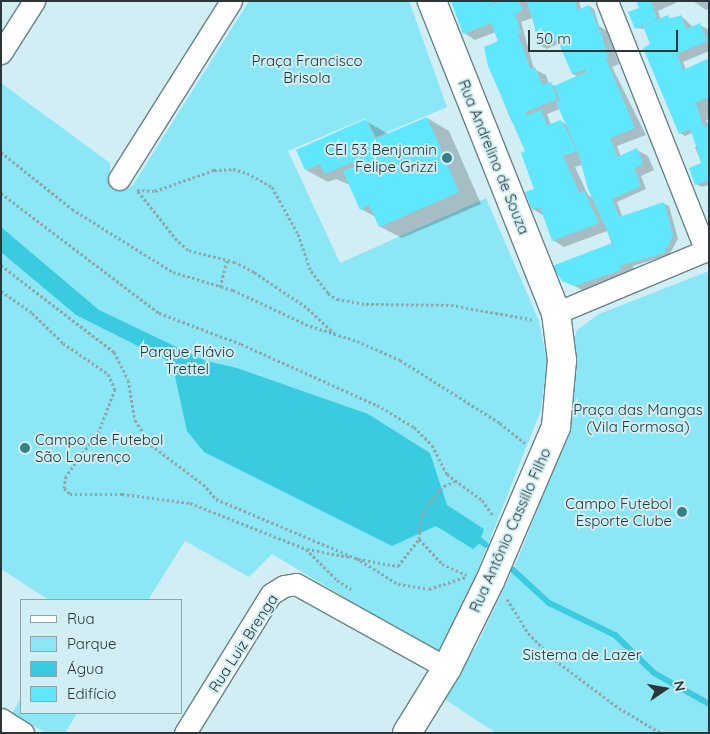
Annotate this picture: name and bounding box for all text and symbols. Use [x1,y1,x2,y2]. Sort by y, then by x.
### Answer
scale bar [530,20,680,52]
text: 50 m [536,29,571,48]
park label: Praça Francisco Brisola [251,51,363,86]
street label: Rua Andrelino de Souza [455,77,533,237]
place label: CEI 53 Benjamin Felipe Grizzi [325,140,437,175]
marker: CEI 53 Benjamin Felipe Grizzi [441,152,453,164]
park label: Parque Flávio Trettel [140,342,234,377]
park label: Praça das Mangas (Vila Formosa) [573,400,703,435]
place label: Campo de Futebol São Lourenço [35,430,163,465]
marker: Campo de Futebol São Lourenço [19,442,31,454]
street label: Rua Antônio Cassillo Filho [466,445,554,615]
place label: Campo Futebol Esporte Clube [565,494,672,529]
marker: Campo Futebol Esporte Clube [676,506,688,518]
street label: Rua Luiz Brenga [205,591,281,695]
legend [20,599,182,714]
text: Rua [67,609,95,628]
text: Parque [67,634,117,653]
park label: Sistema de Lazer [522,646,642,664]
text: Água [67,659,104,678]
north arrow [640,664,690,714]
text: N [670,679,690,693]
text: Edifício [67,684,116,703]

